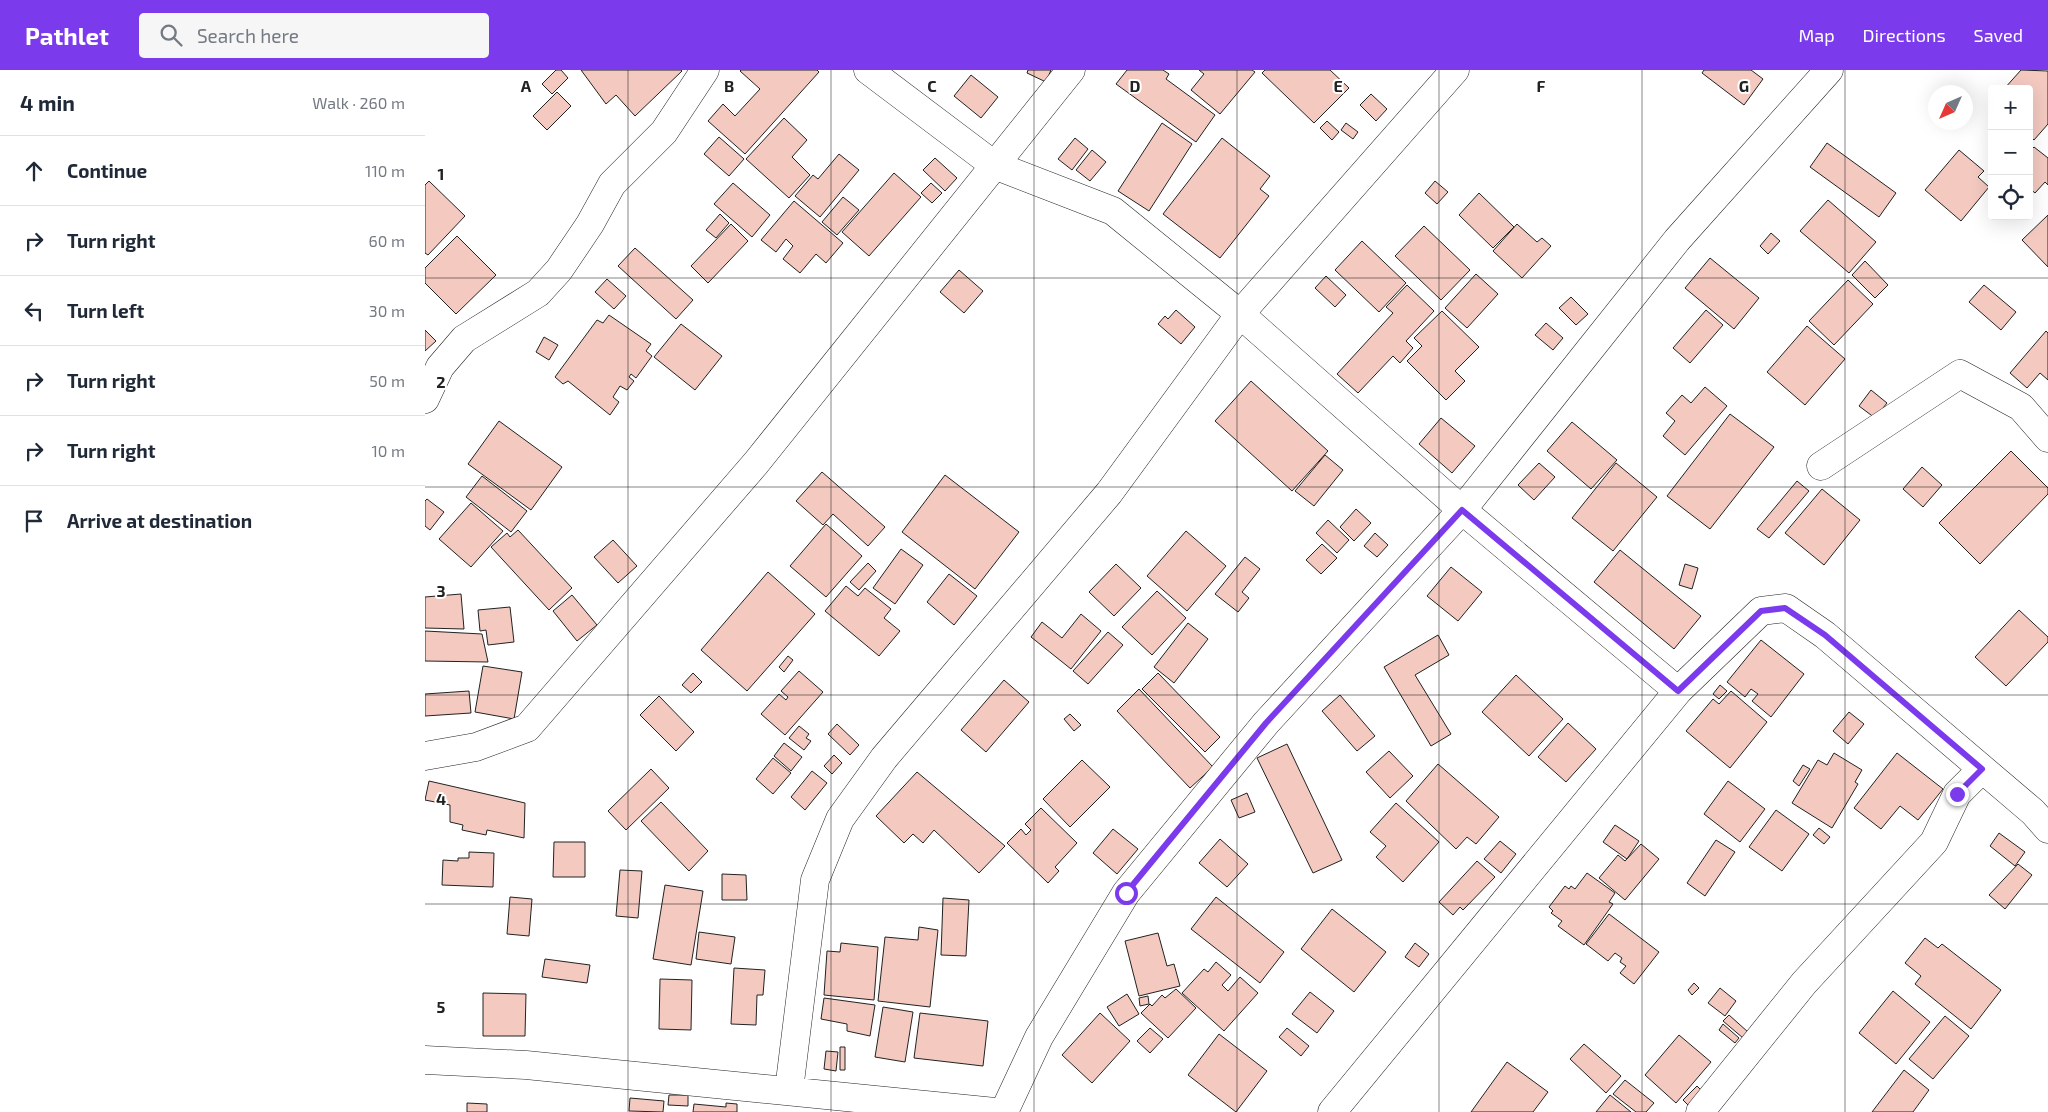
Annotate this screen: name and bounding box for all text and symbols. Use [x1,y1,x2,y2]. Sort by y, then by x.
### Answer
search box [139,13,489,58]
text: Pathlet [25,21,109,50]
icon: search [157,21,185,49]
text: Search here [197,24,299,47]
text: Map [1798,24,1835,46]
text: Directions [1863,24,1946,46]
text: Saved [1974,24,2023,46]
text: A [521,76,532,95]
text: B [724,76,734,95]
text: C [927,76,937,95]
text: D [1130,76,1141,95]
text: E [1333,76,1343,95]
text: F [1537,76,1546,95]
text: G [1739,76,1749,95]
north arrow [1928,85,1973,130]
map controls [1988,85,2033,220]
button: + [1988,85,2033,130]
text: 4 min [20,90,75,115]
text: Walk · 260 m [312,93,405,112]
button: − [1988,130,2033,175]
icon: ahead [20,157,48,185]
text: Continue [67,159,147,182]
text: 110 m [365,161,405,180]
text: 1 [438,164,444,183]
button: locate [1988,175,2033,220]
icon: right [20,227,48,255]
text: Turn right [67,229,155,252]
text: 60 m [369,231,405,250]
icon: left [20,297,48,325]
text: Turn left [67,299,144,322]
text: 30 m [369,301,405,320]
icon: right [20,367,48,395]
text: Turn right [67,369,155,392]
text: 50 m [369,371,405,390]
text: 2 [436,372,446,391]
icon: right [20,437,48,465]
text: Turn right [67,439,155,462]
text: 10 m [371,441,405,460]
icon: arrive [20,507,48,535]
text: Arrive at destination [67,509,252,532]
text: 3 [436,581,446,600]
route end [1946,783,1969,806]
text: 4 [436,789,446,808]
route start [1115,882,1138,905]
text: 5 [437,997,446,1016]

